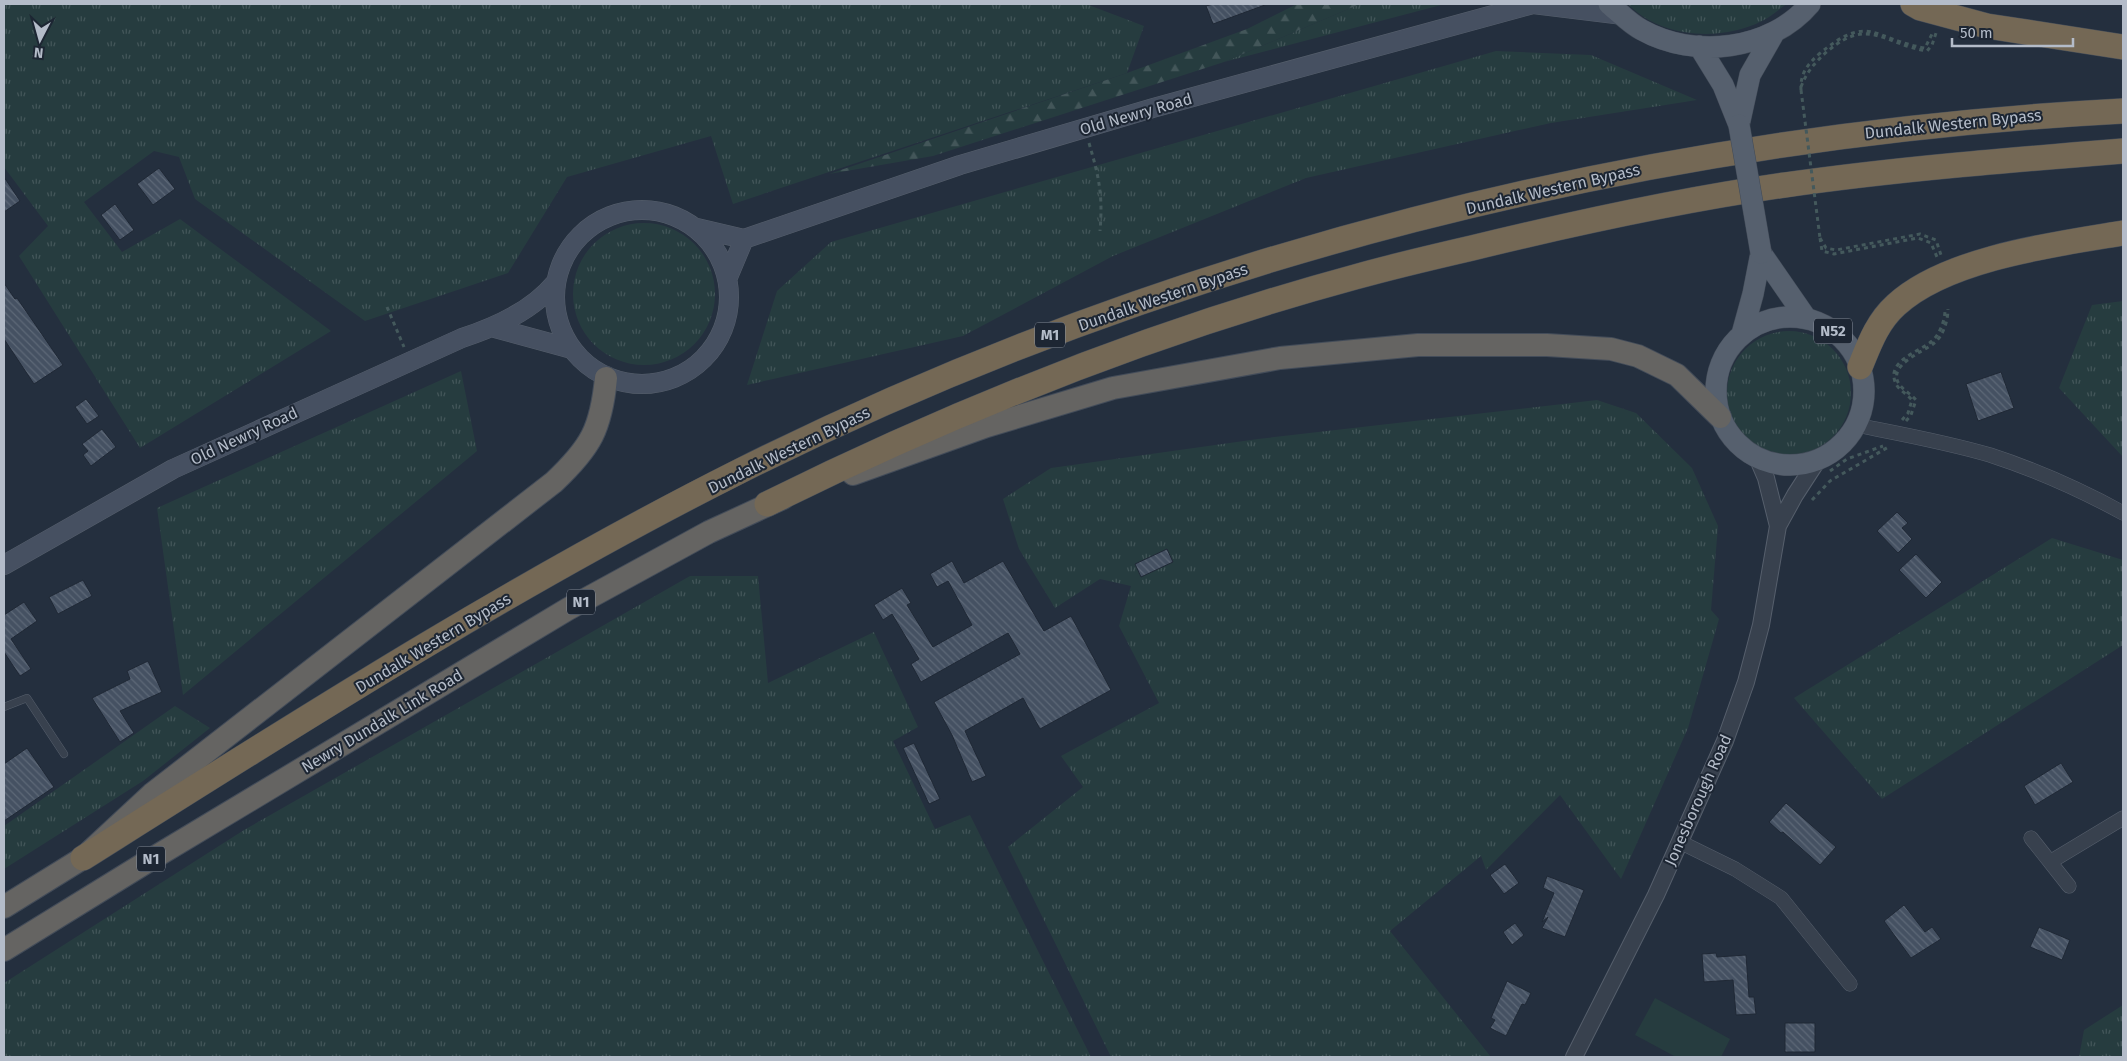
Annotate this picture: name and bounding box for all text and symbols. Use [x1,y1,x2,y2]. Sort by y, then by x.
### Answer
north arrow [15,15,65,65]
scale bar [1952,15,2073,47]
text: 50 m [1960,24,1993,42]
text: N [33,43,44,61]
street label: Old Newry Road [1078,89,1194,139]
street label: Dundalk Western Bypass [1864,105,2042,143]
street label: Dundalk Western Bypass [1464,160,1642,218]
street label: Dundalk Western Bypass [1076,259,1250,335]
road number: N52 [1814,318,1852,344]
road number: M1 [1035,322,1065,348]
street label: Dundalk Western Bypass [705,402,873,498]
street label: Old Newry Road [188,403,300,469]
street label: Dundalk Western Bypass [352,589,514,697]
road number: N1 [567,590,595,614]
street label: Newry Dundalk Link Road [298,665,466,777]
street label: Jonesborough Road [1660,731,1736,869]
road number: N1 [137,846,165,872]

